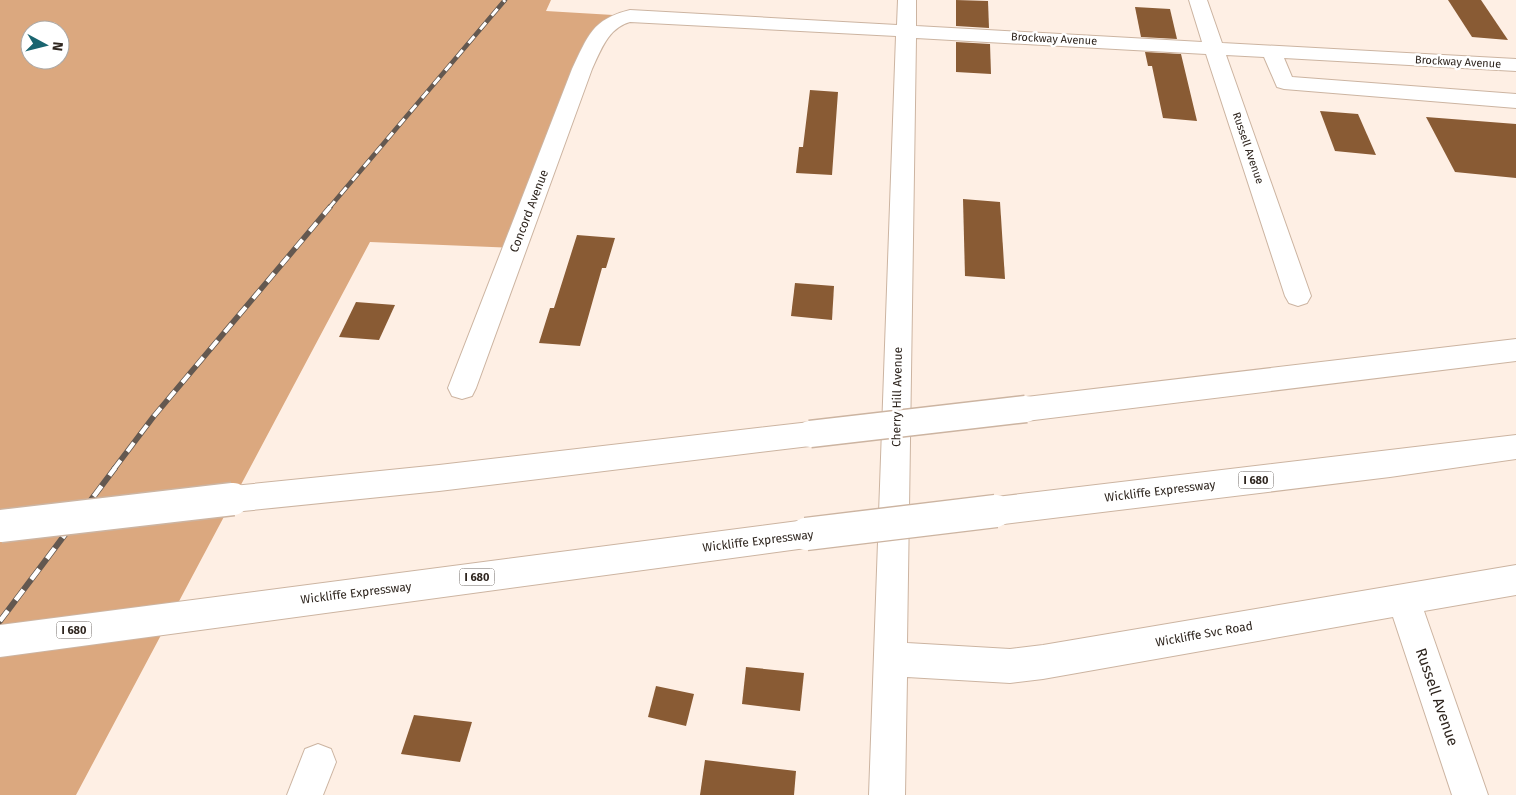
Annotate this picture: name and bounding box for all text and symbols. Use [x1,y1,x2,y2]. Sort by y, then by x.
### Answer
north arrow [20,20,70,70]
street label: Brockway Avenue [1011,30,1097,48]
text: N [48,41,66,52]
street label: Brockway Avenue [1415,53,1501,71]
street label: Russell Avenue [1230,110,1266,186]
street label: Concord Avenue [507,168,551,254]
street label: Cherry Hill Avenue [889,347,905,447]
road number: I 680 [1238,472,1274,488]
street label: Wickliffe Expressway [1104,477,1216,505]
street label: Wickliffe Expressway [702,527,814,555]
road number: I 680 [460,568,494,586]
street label: Wickliffe Expressway [300,579,412,607]
street label: Wickliffe Svc Road [1154,619,1254,649]
road number: I 680 [56,622,92,638]
street label: Russell Avenue [1412,646,1462,748]

